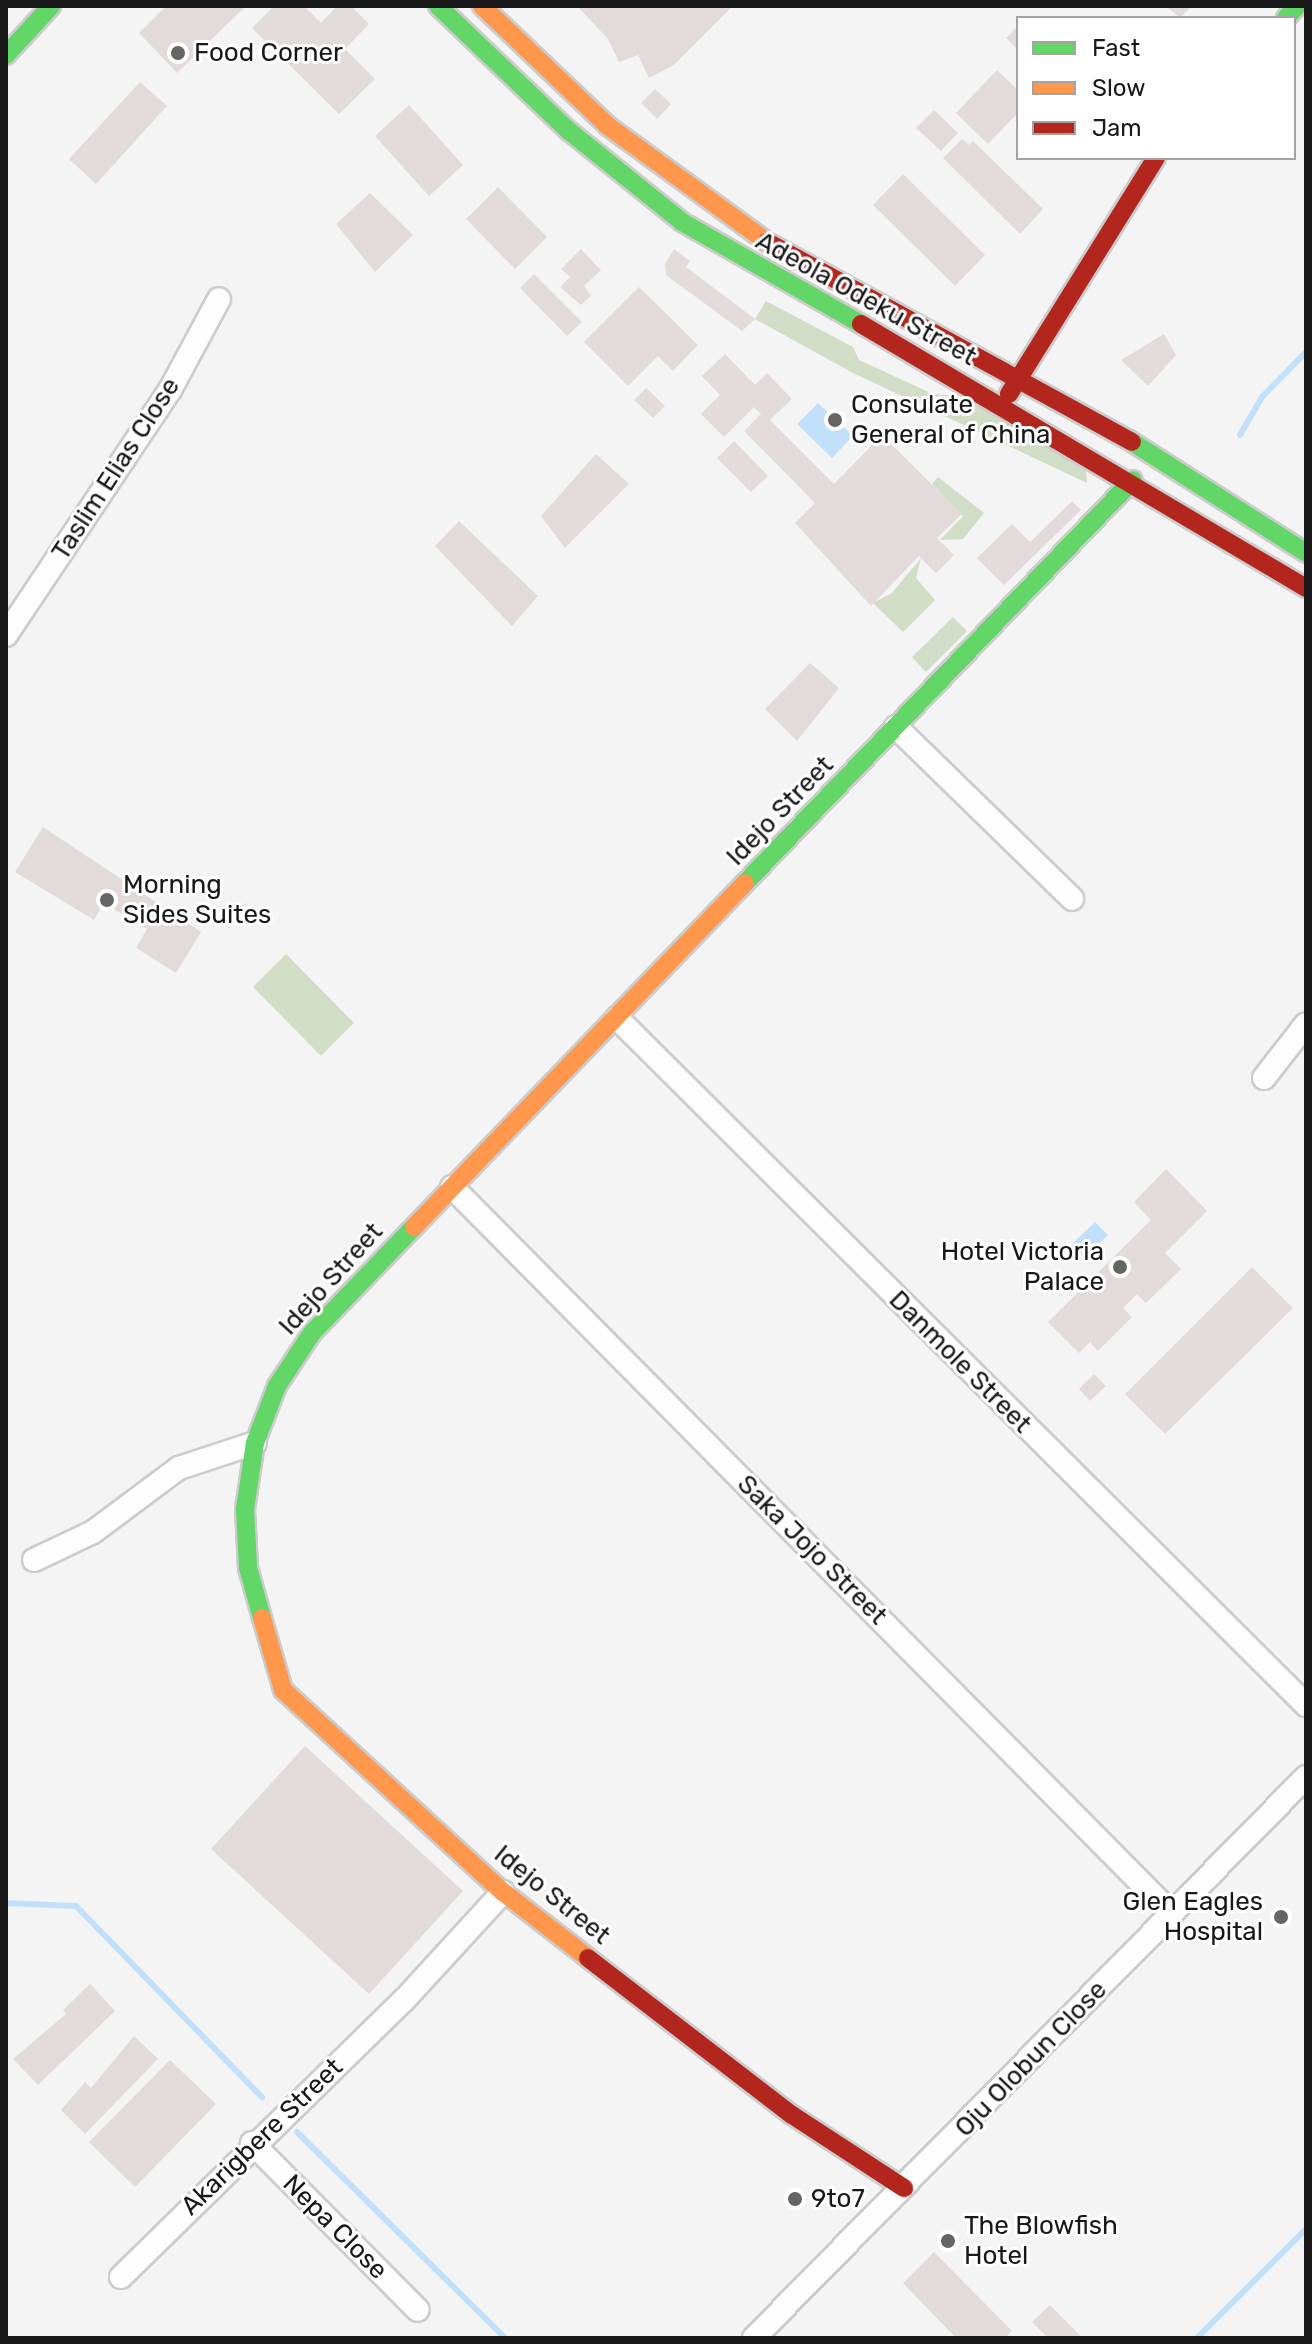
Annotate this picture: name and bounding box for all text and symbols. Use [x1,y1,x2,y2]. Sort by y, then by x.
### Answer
legend [1016,16,1296,160]
text: Fast [1092,34,1140,62]
place label: Food Corner [194,37,343,69]
marker: Food Corner [169,44,187,62]
text: Slow [1092,74,1145,102]
text: Jam [1092,114,1142,142]
street label: Adeola Odeku Street [750,225,982,373]
street label: Taslim Elias Close [45,372,187,566]
place label: Consulate General of China [851,389,1051,450]
marker: Consulate General of China [826,411,844,429]
street label: Idejo Street [720,750,840,872]
place label: Morning Sides Suites [123,869,271,930]
marker: Morning Sides Suites [98,891,116,909]
street label: Idejo Street [273,1216,389,1342]
place label: Hotel Victoria Palace [940,1236,1104,1298]
marker: Hotel Victoria Palace [1111,1258,1129,1276]
street label: Danmole Street [882,1284,1038,1440]
street label: Saka Jojo Street [731,1469,893,1631]
street label: Idejo Street [488,1839,616,1951]
place label: Glen Eagles Hospital [1123,1886,1263,1948]
marker: Glen Eagles Hospital [1270,1906,1292,1928]
street label: Oju Olobun Close [949,1975,1113,2143]
street label: Akarigbere Street [175,2052,349,2222]
street label: Nepa Close [276,2168,394,2286]
place label: 9to7 [811,2183,865,2215]
marker: 9to7 [786,2190,804,2208]
place label: The Blowfish Hotel [964,2210,1118,2272]
marker: The Blowfish Hotel [939,2232,957,2250]

